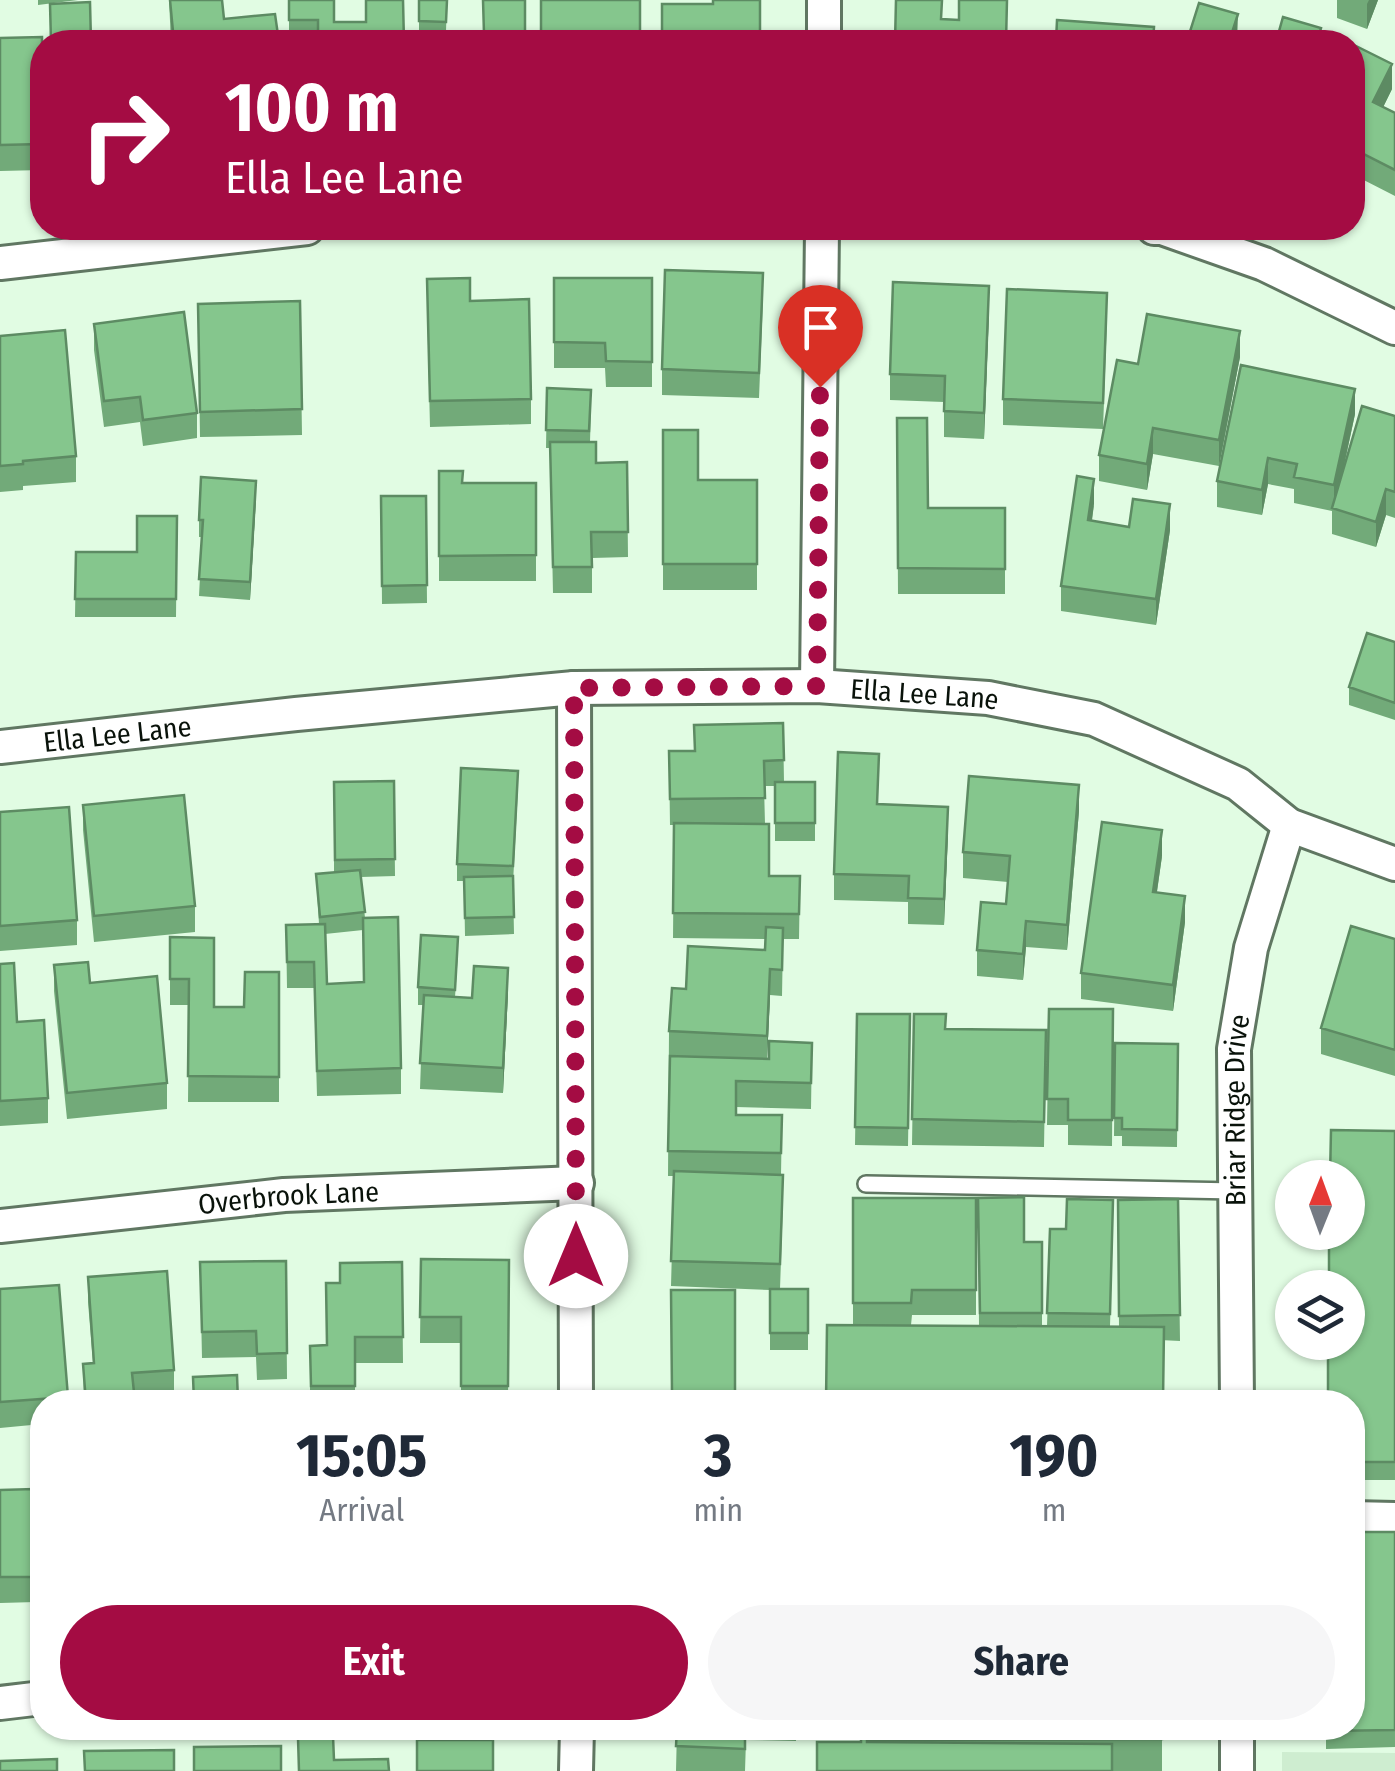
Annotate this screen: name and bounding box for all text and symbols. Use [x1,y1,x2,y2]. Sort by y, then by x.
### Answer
text: 100 m [225,66,399,150]
icon: right [60,70,190,200]
text: Ella Lee Lane [225,151,464,205]
pin [778,285,863,388]
icon: arrive [793,300,848,355]
street label: Ella Lee Lane [849,672,1002,716]
street label: Ella Lee Lane [42,709,193,759]
street label: Briar Ridge Drive [1217,1012,1256,1206]
north arrow [1275,1160,1365,1250]
map controls [1275,1160,1365,1360]
street label: Overbrook Lane [196,1175,379,1221]
position arrow [524,1204,628,1308]
button: layers [1275,1270,1365,1360]
text: 15:05 [296,1420,427,1492]
text: 3 [704,1420,733,1492]
text: 190 [1009,1420,1099,1492]
text: Arrival [319,1491,404,1529]
text: min [694,1491,743,1529]
text: m [1042,1491,1066,1529]
button: Exit [60,1605,688,1720]
button: Share [708,1605,1335,1720]

